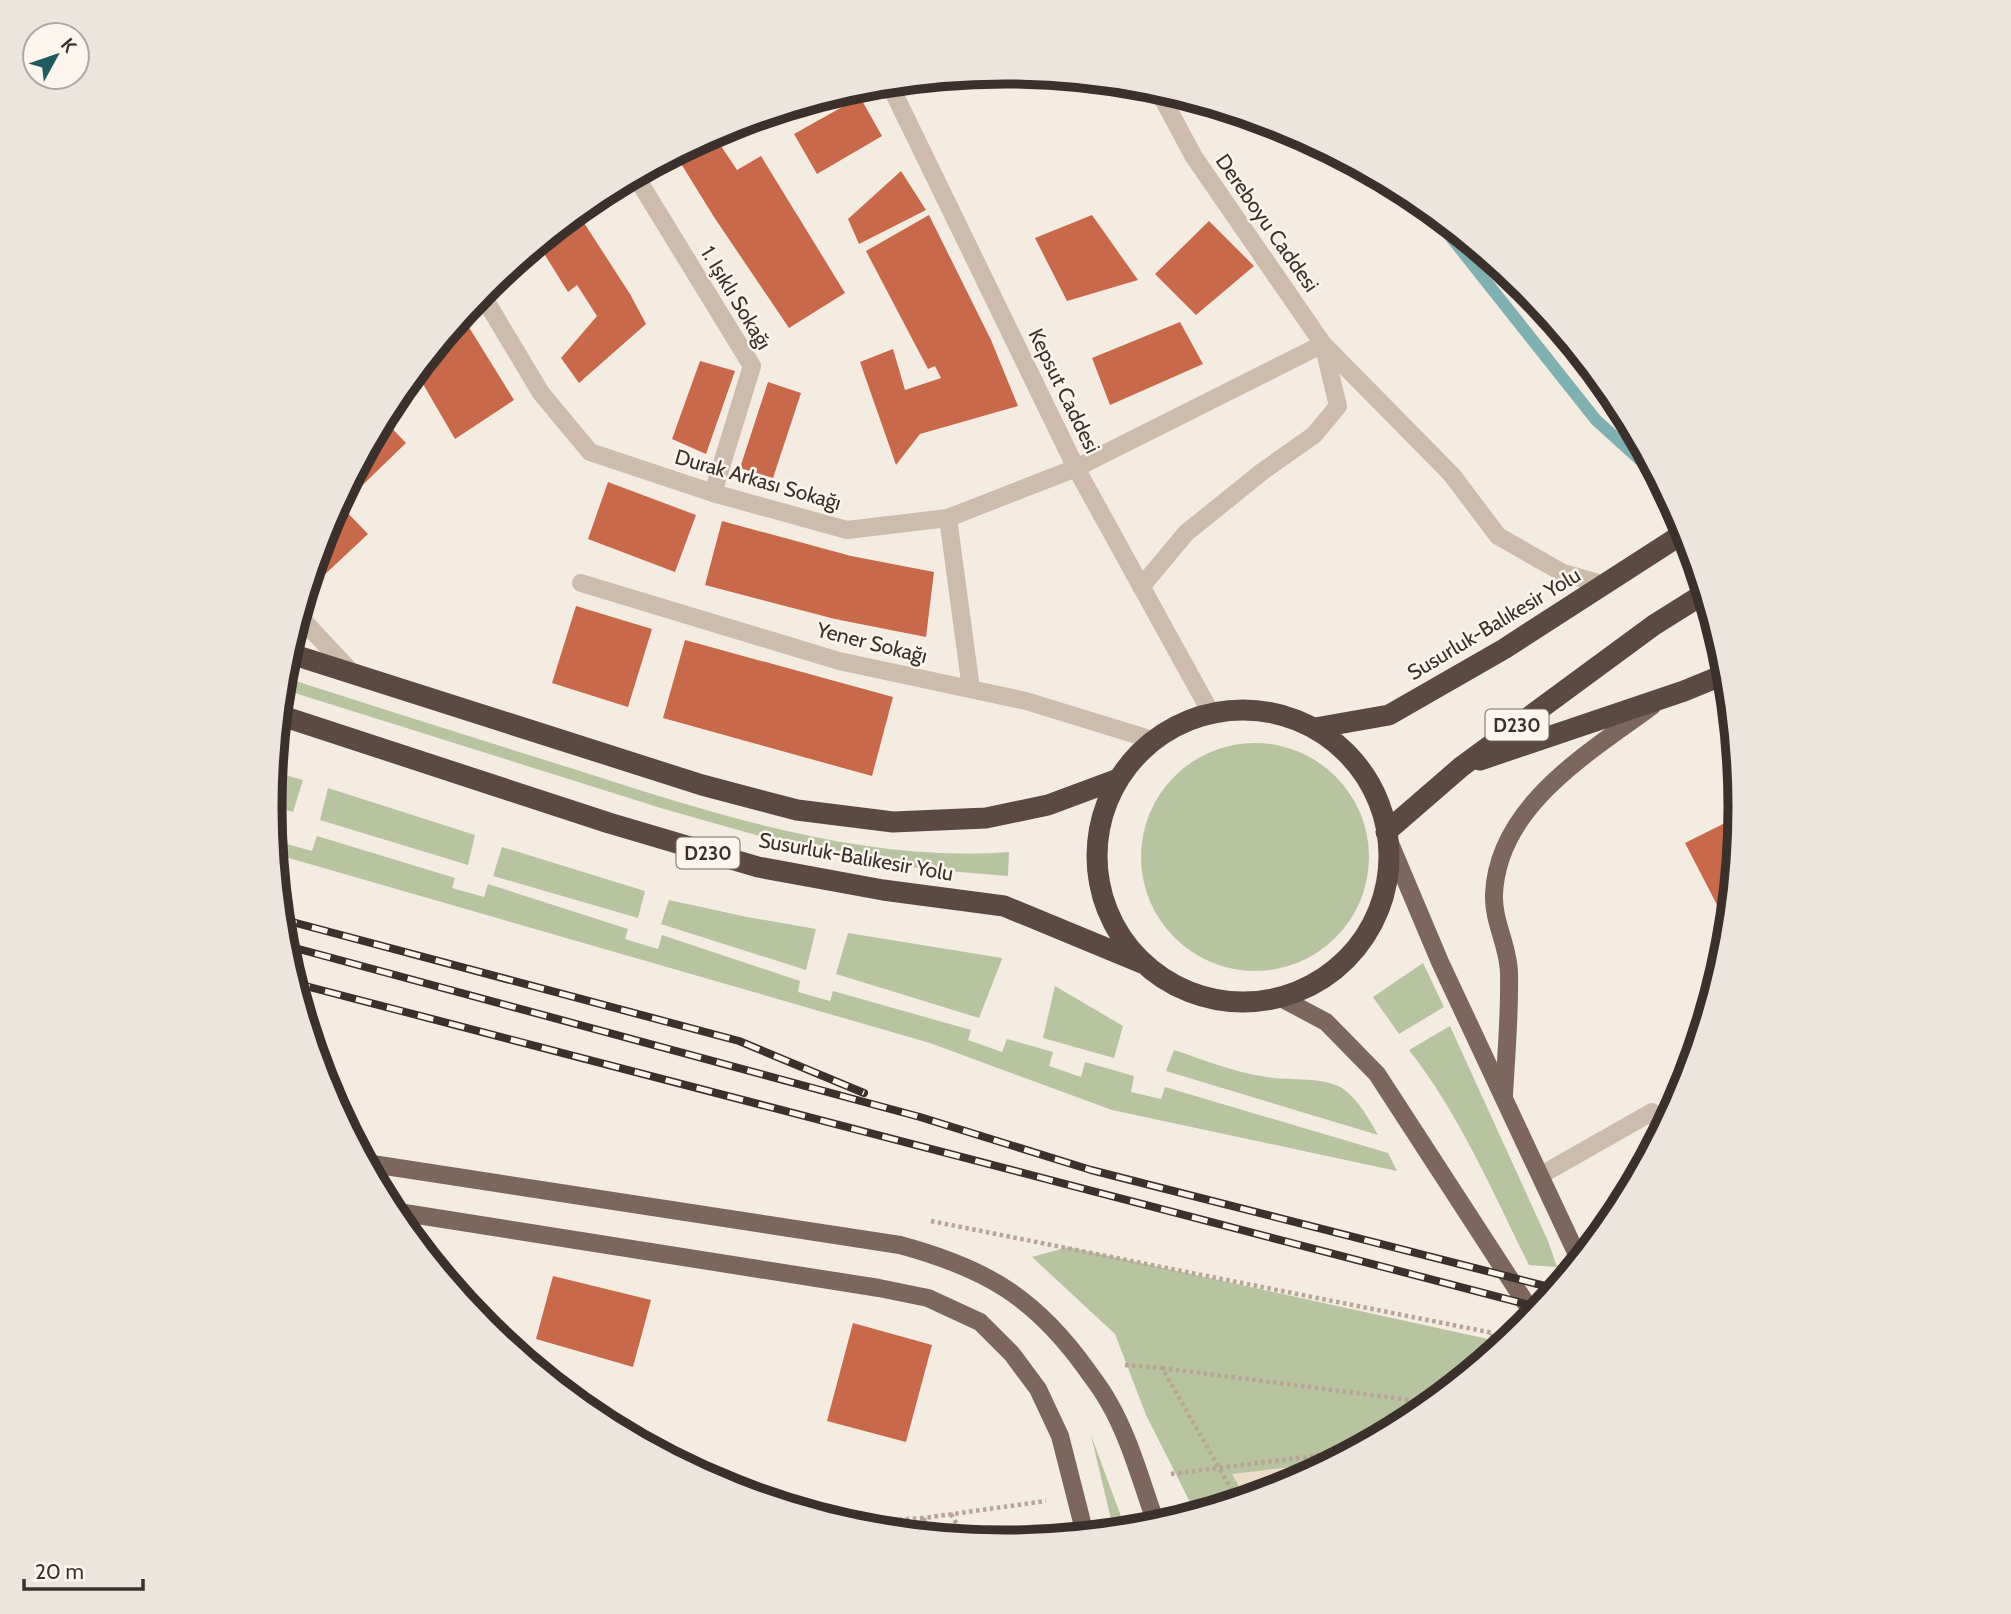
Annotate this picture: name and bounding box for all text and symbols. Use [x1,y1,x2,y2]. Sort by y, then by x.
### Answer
north arrow [21,21,91,91]
text: K [56,33,81,57]
street label: Dereboyu Caddesi [1211,149,1324,296]
street label: 1. Işıklı Sokağı [696,242,777,354]
street label: Kepsut Caddesi [1024,324,1105,457]
street label: Durak Arkası Sokağı [672,444,844,515]
street label: Susurluk-Balıkesir Yolu [1403,562,1585,685]
street label: Yener Sokağı [813,616,930,668]
road number: D230 [1486,710,1548,740]
street label: Susurluk-Balıkesir Yolu [757,827,955,886]
road number: D230 [676,838,740,868]
scale bar [24,1548,144,1592]
text: 20 m [35,1559,84,1584]

